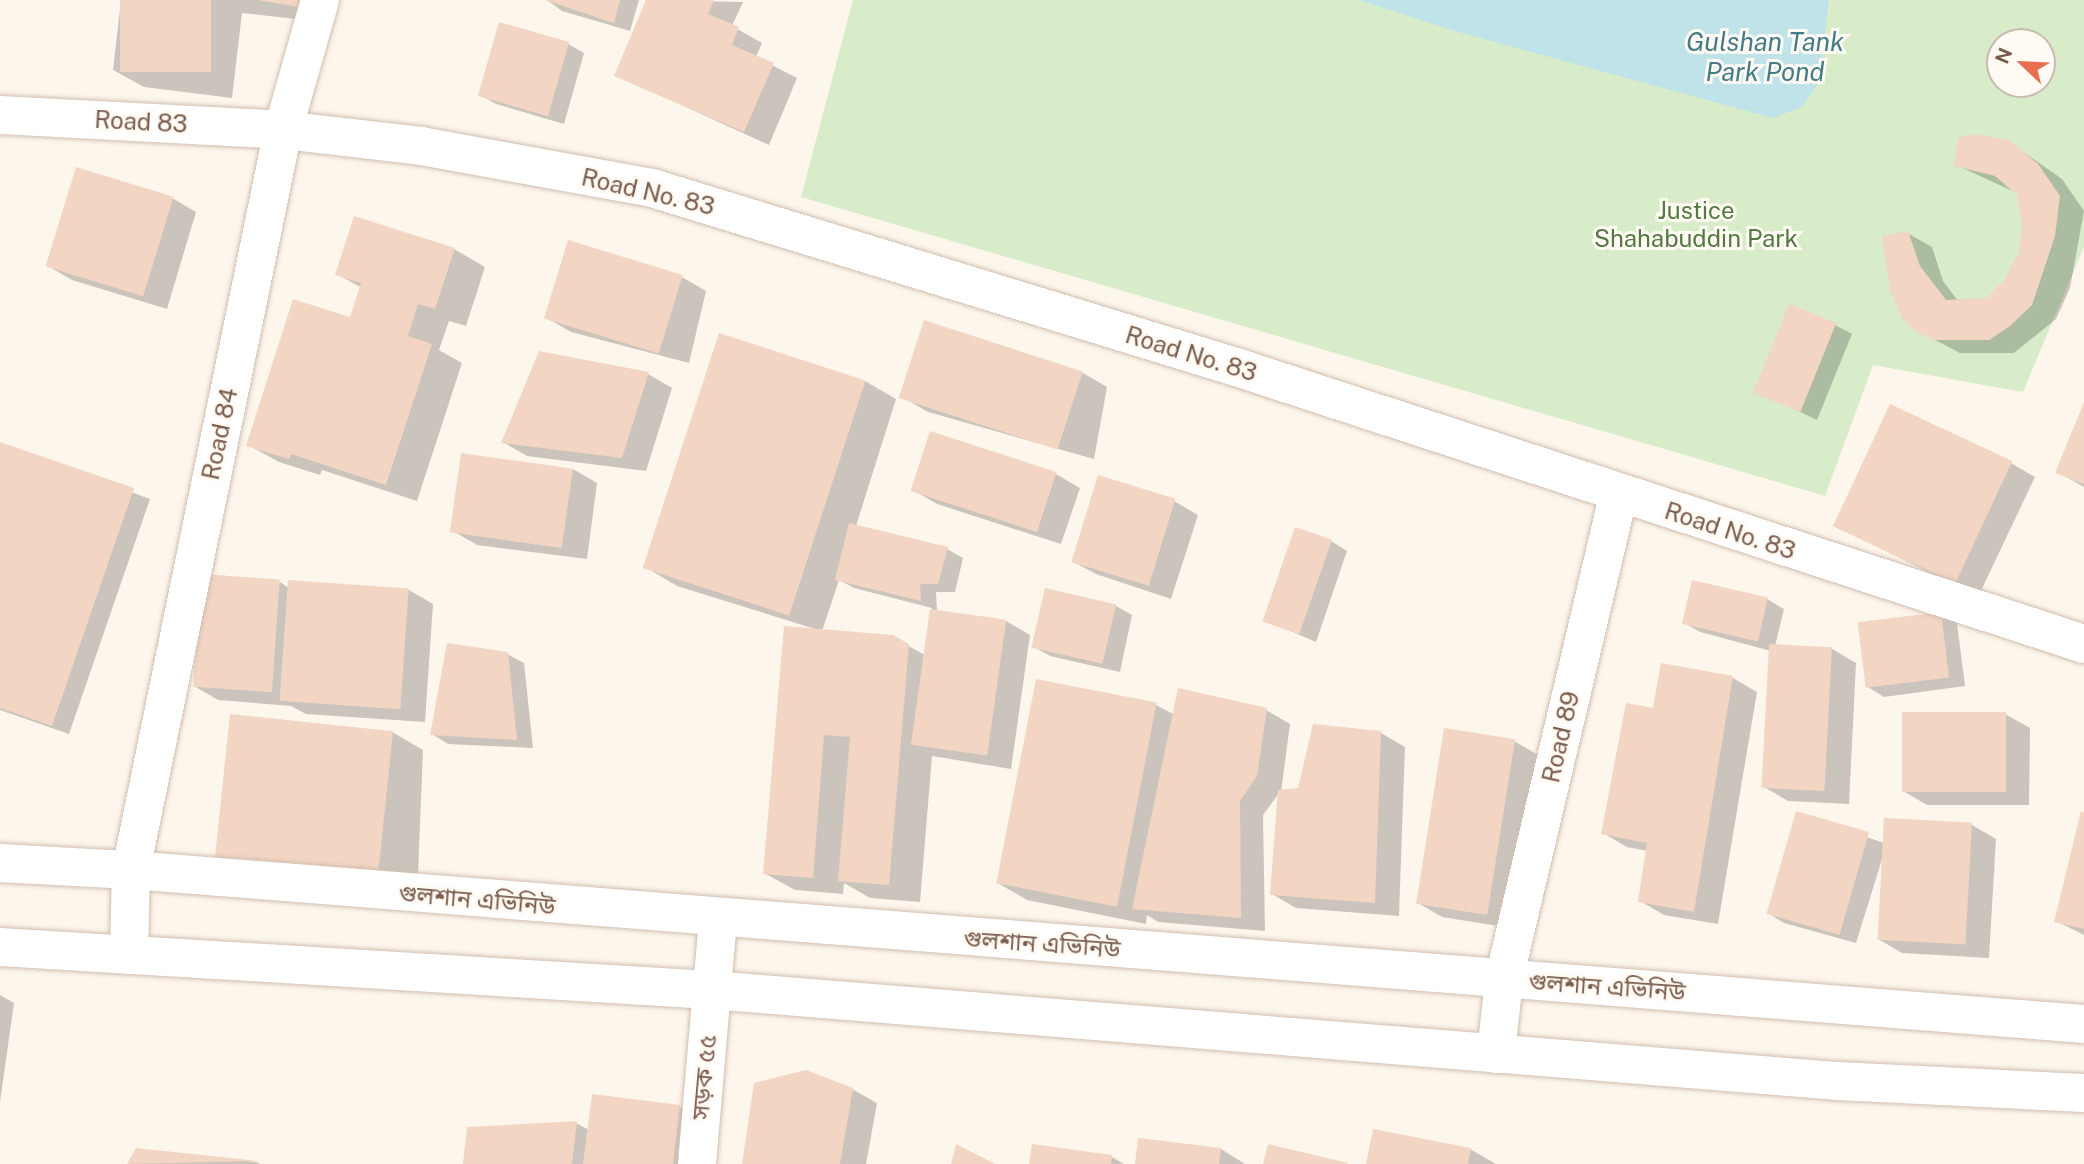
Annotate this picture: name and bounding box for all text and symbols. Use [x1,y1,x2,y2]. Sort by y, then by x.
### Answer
water label: Gulshan Tank Park Pond [1686,26,1844,88]
north arrow [1986,28,2056,98]
text: N [1990,44,2017,67]
street label: Road 83 [94,105,188,139]
street label: Road No. 83 [579,163,717,221]
park label: Justice Shahabuddin Park [1594,197,1798,253]
street label: Road No. 83 [1122,320,1260,388]
street label: Road 84 [196,385,244,483]
street label: Road No. 83 [1661,496,1799,566]
street label: Road 89 [1537,688,1585,786]
street label: গুলশান এভিনিউ [397,879,557,921]
street label: গুলশান এভিনিউ [962,924,1122,964]
street label: গুলশান এভিনিউ [1527,967,1687,1007]
street label: সড়ক ৫৫ [686,1033,722,1121]

